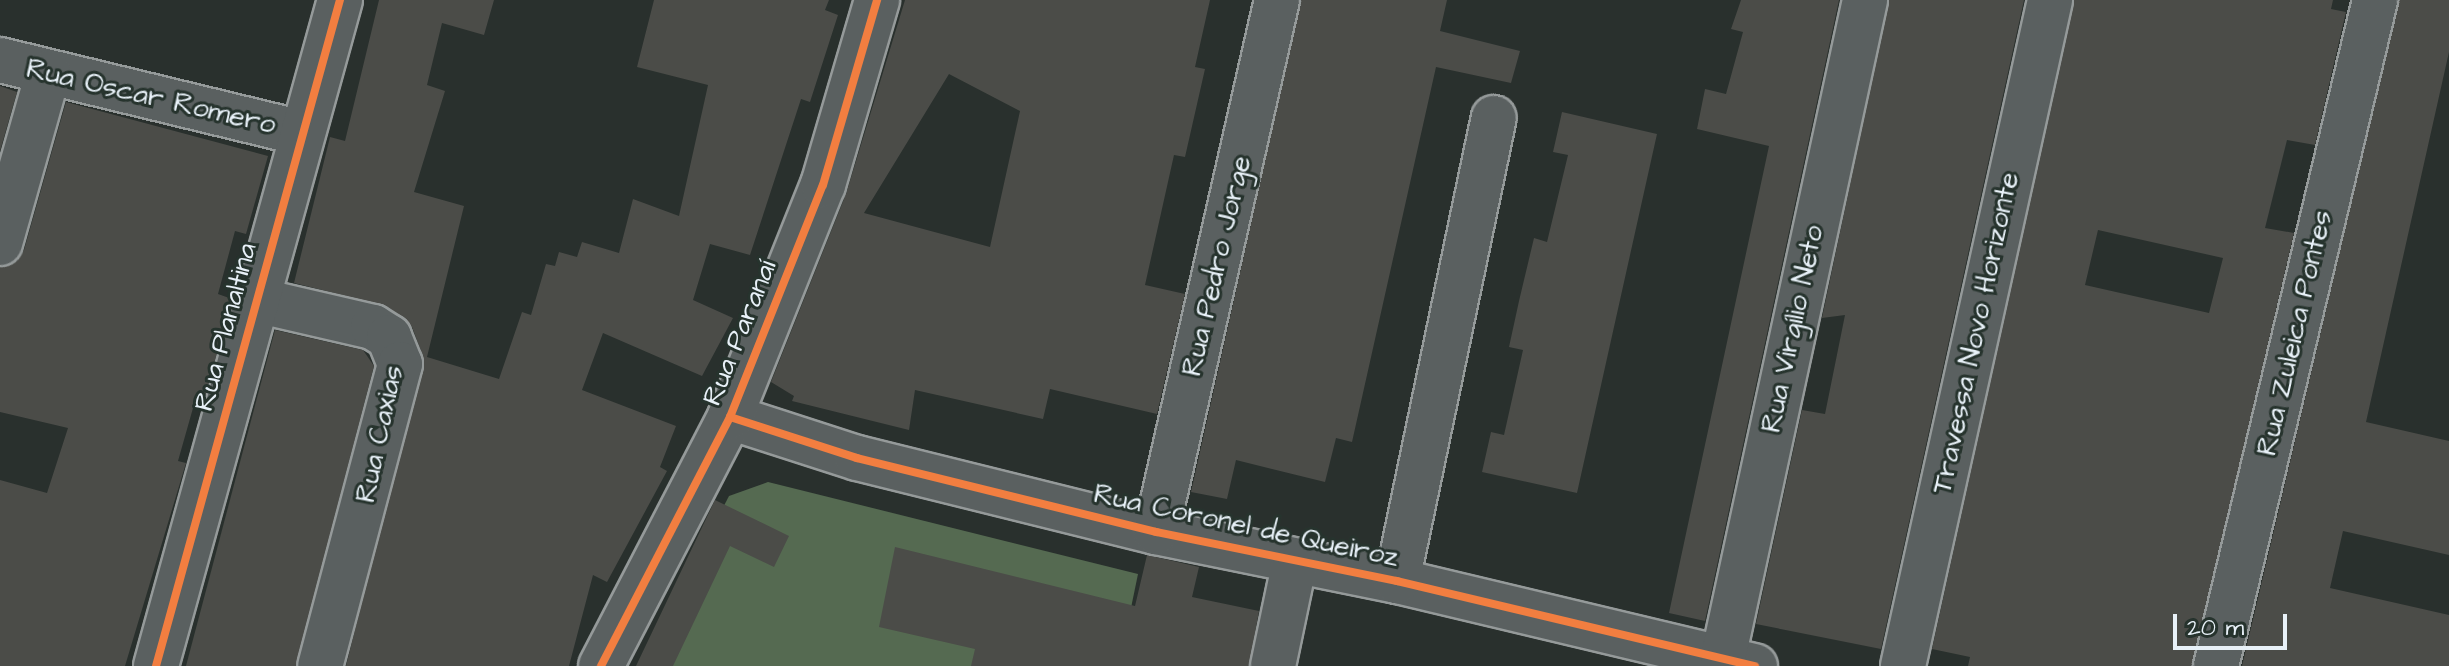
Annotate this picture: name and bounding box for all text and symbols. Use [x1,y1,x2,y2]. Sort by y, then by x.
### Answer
street label: Rua Oscar Romero [23,52,279,142]
street label: Rua Pedro Jorge [1175,153,1259,379]
street label: Travessa Novo Horizonte [1926,169,2026,497]
street label: Rua Zuleica Pontes [2250,207,2340,459]
street label: Rua Virgílio Neto [1755,222,1831,436]
street label: Rua Planaltina [187,239,265,415]
street label: Rua Paranaí [696,255,784,411]
street label: Rua Caxias [349,362,411,506]
street label: Rua Coronel de Queiroz [1091,477,1401,575]
scale bar [2177,598,2291,648]
text: 20 m [2187,611,2244,645]

